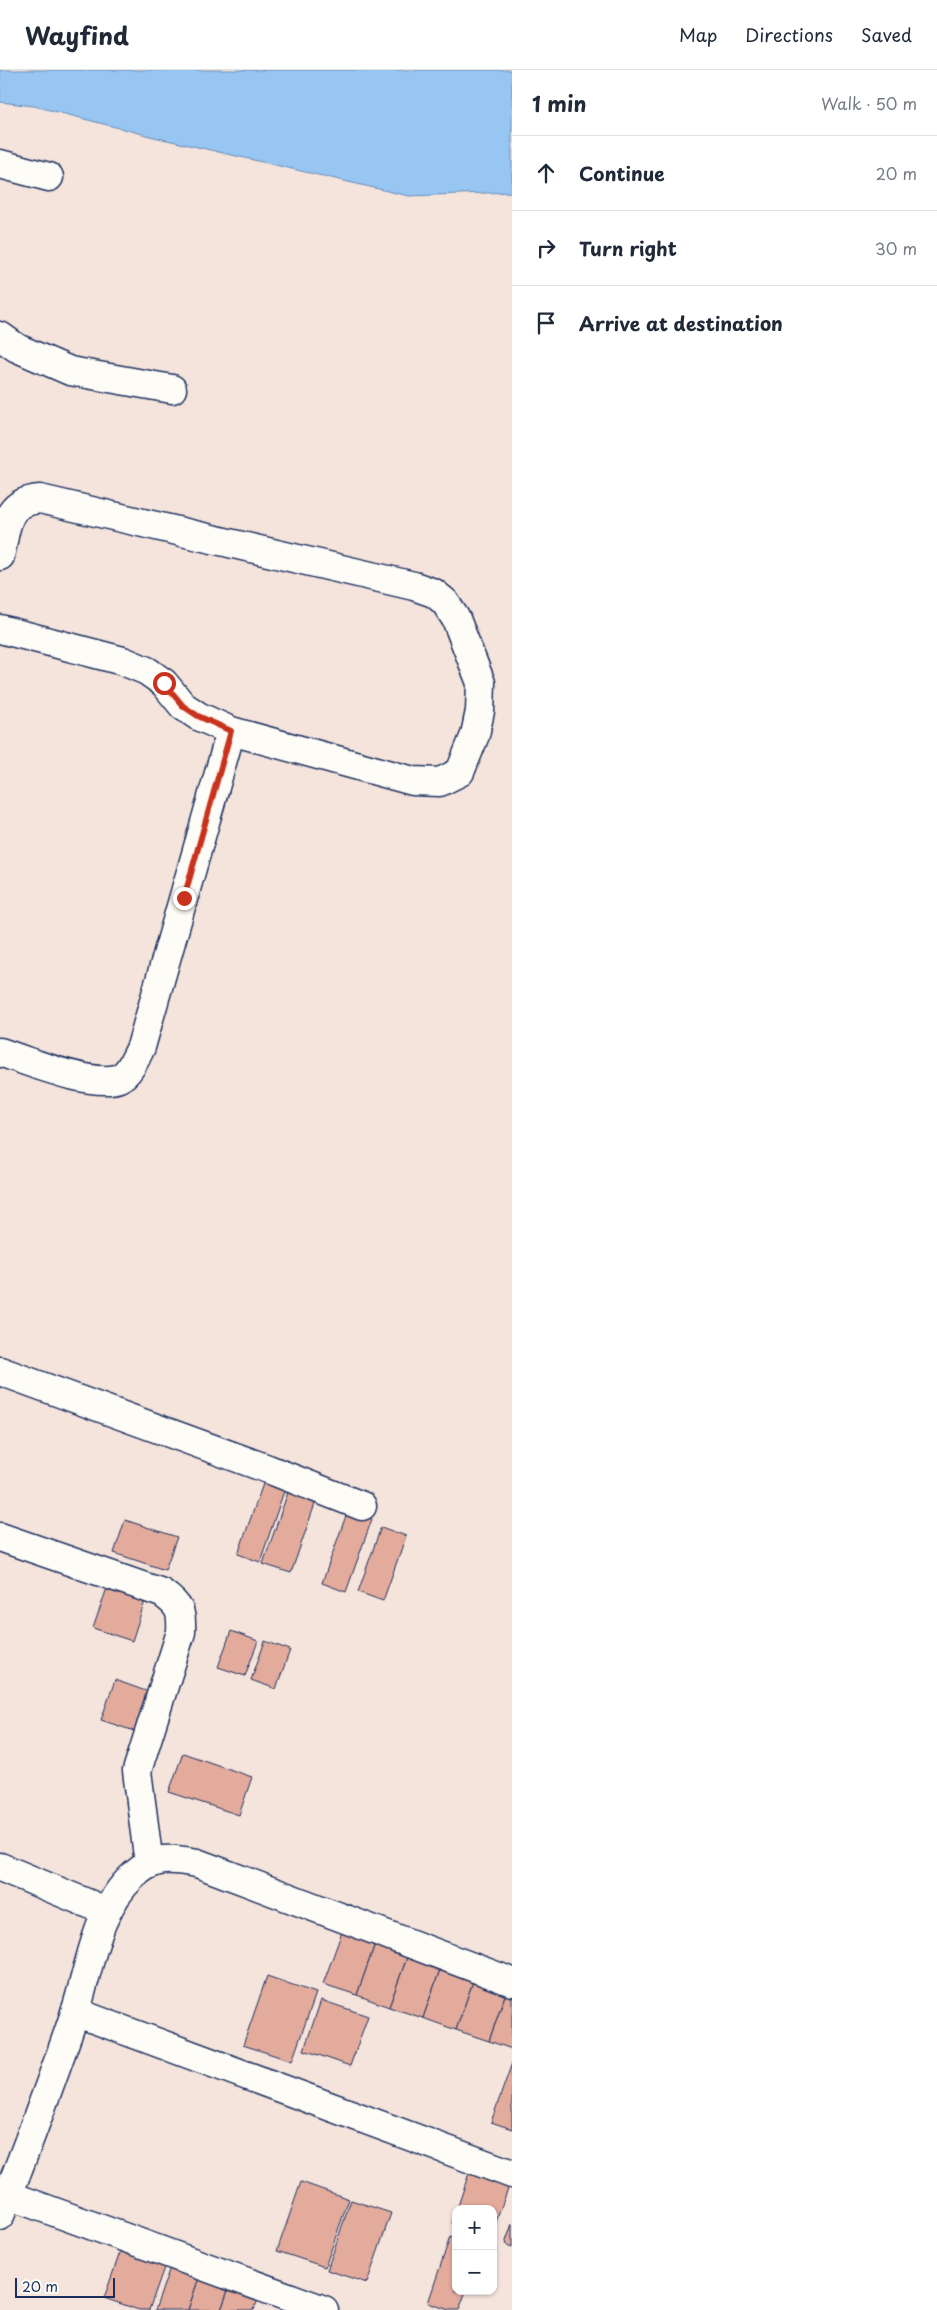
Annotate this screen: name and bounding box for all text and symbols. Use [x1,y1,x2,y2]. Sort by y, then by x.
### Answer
text: Wayfind [25,17,129,53]
text: Map [679,21,717,48]
text: Directions [745,21,833,48]
text: Saved [861,21,912,48]
text: 1 min [532,87,586,119]
text: Walk · 50 m [821,91,917,115]
icon: ahead [532,159,560,187]
text: Continue [579,159,665,187]
text: 20 m [876,161,917,185]
icon: right [532,234,560,262]
text: Turn right [579,234,677,262]
text: 30 m [875,236,917,260]
icon: arrive [532,309,560,337]
text: Arrive at destination [579,309,783,337]
route start [153,672,176,695]
route end [173,887,196,910]
map controls [452,2205,497,2295]
button: + [452,2205,497,2250]
button: − [452,2250,497,2295]
scale bar [15,2275,115,2298]
text: 20 m [22,2276,58,2297]

